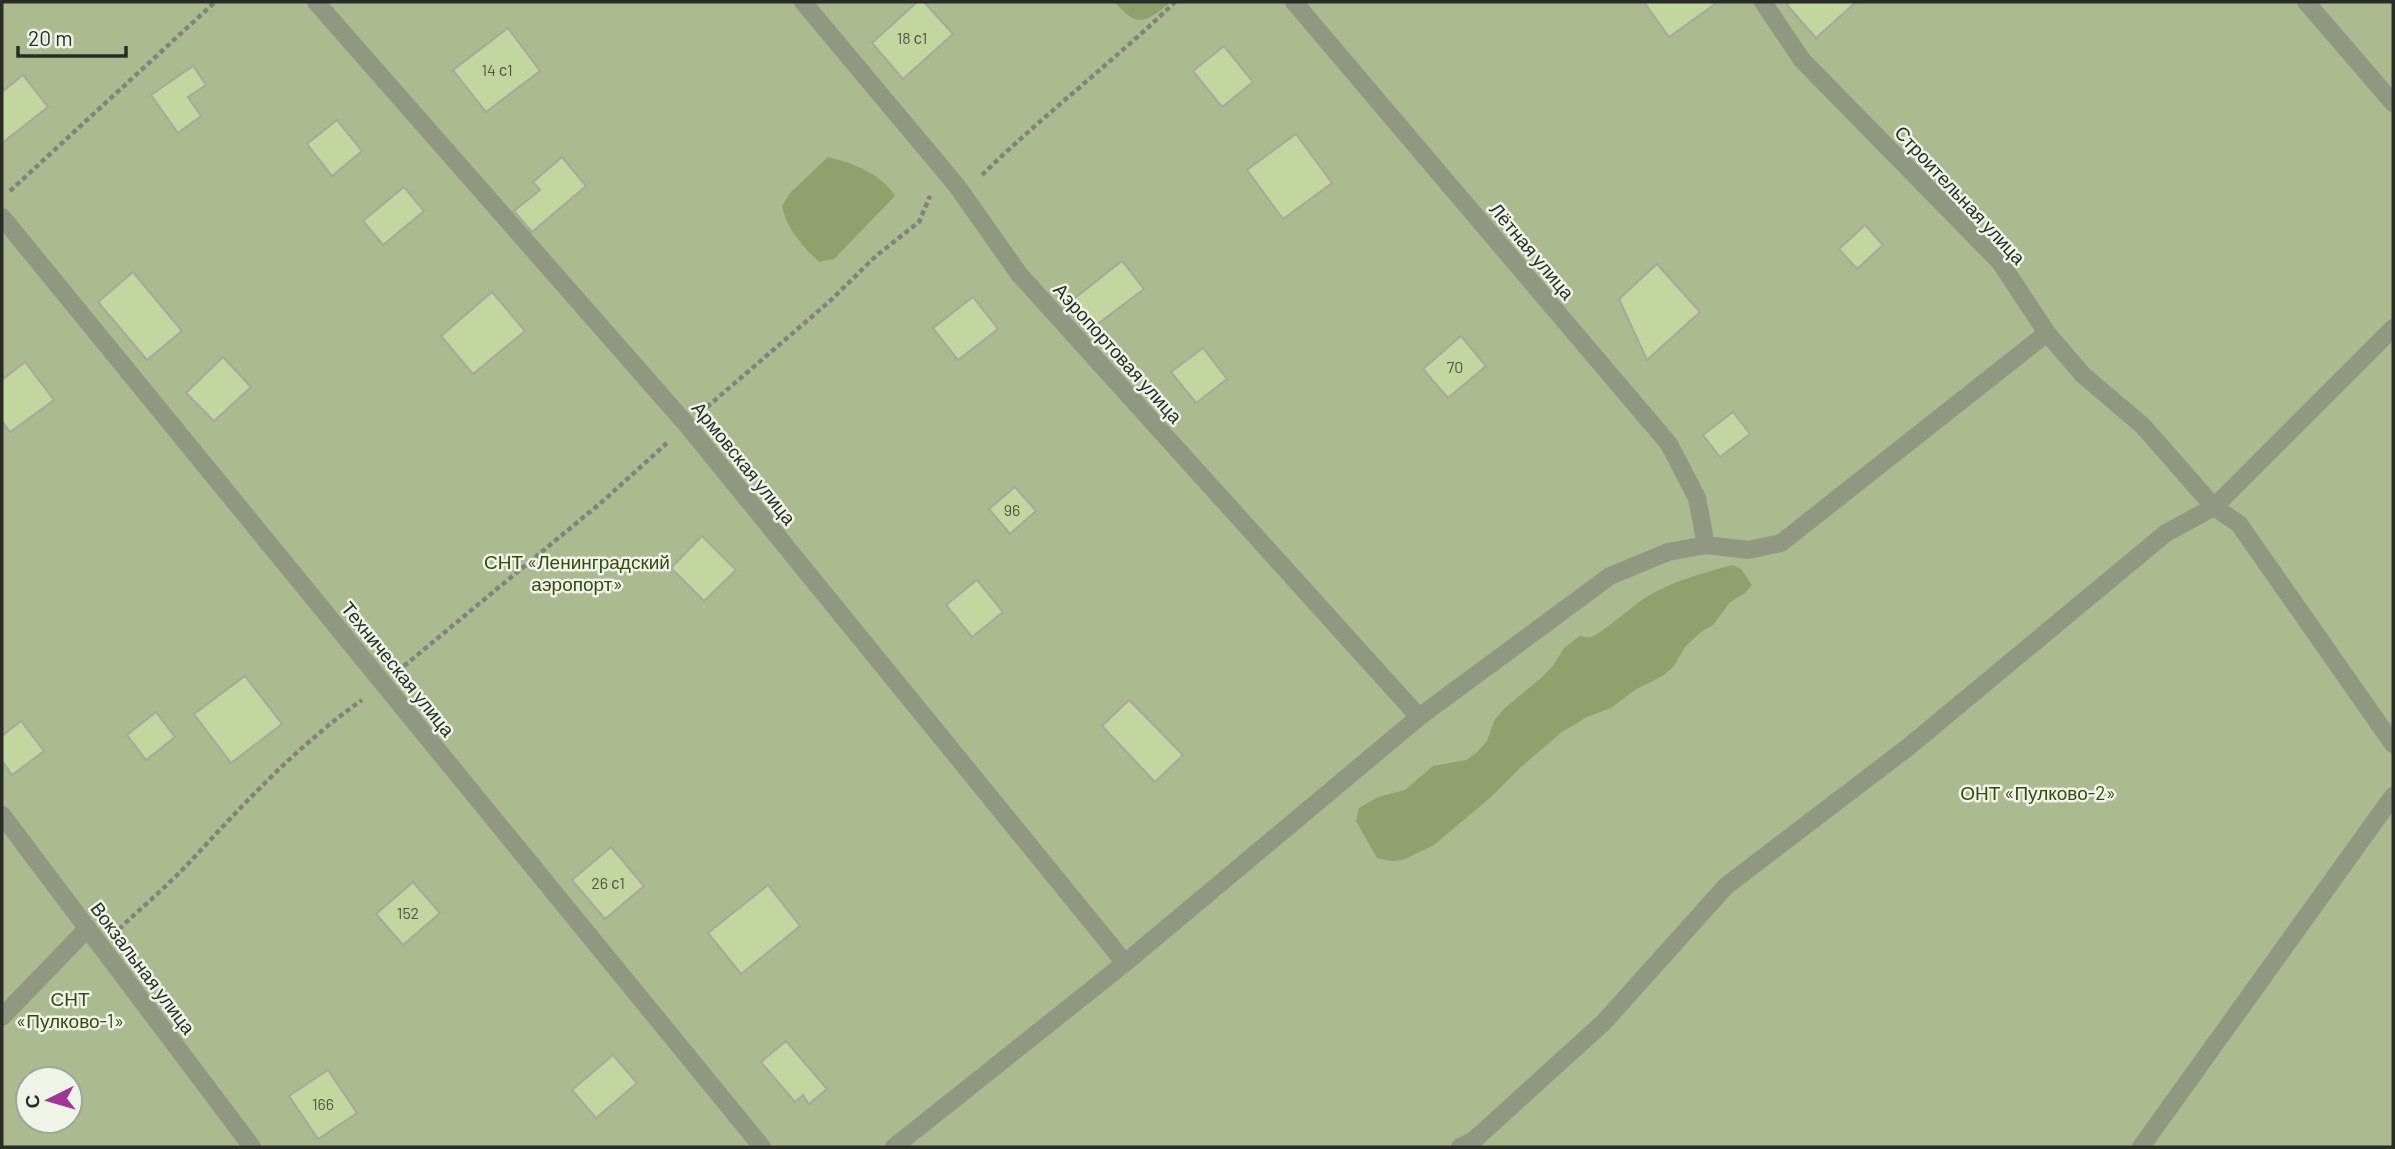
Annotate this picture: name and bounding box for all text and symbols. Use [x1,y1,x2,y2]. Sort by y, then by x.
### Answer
scale bar [18,14,126,58]
text: 20 m [28,25,73,50]
house number: 18 с1 [897,28,927,47]
house number: 14 с1 [481,60,513,79]
street label: Строительная улица [1890,121,2031,269]
street label: Лётная улица [1485,198,1580,304]
street label: Аэропортовая улица [1049,278,1188,428]
house number: 70 [1447,357,1463,376]
street label: Армовская улица [688,396,801,529]
house number: 96 [1004,500,1020,519]
park label: СНТ «Ленинградский аэропорт» [484,550,670,595]
street label: Техническая улица [337,597,460,741]
park label: ОНТ «Пулково-2» [1960,781,2116,804]
house number: 26 с1 [591,873,625,892]
street label: Вокзальная улица [86,897,201,1039]
house number: 152 [397,903,419,922]
park label: СНТ «Пулково-1» [16,987,124,1032]
north arrow [14,1065,84,1135]
text: С [19,1093,44,1109]
house number: 166 [312,1094,334,1113]

